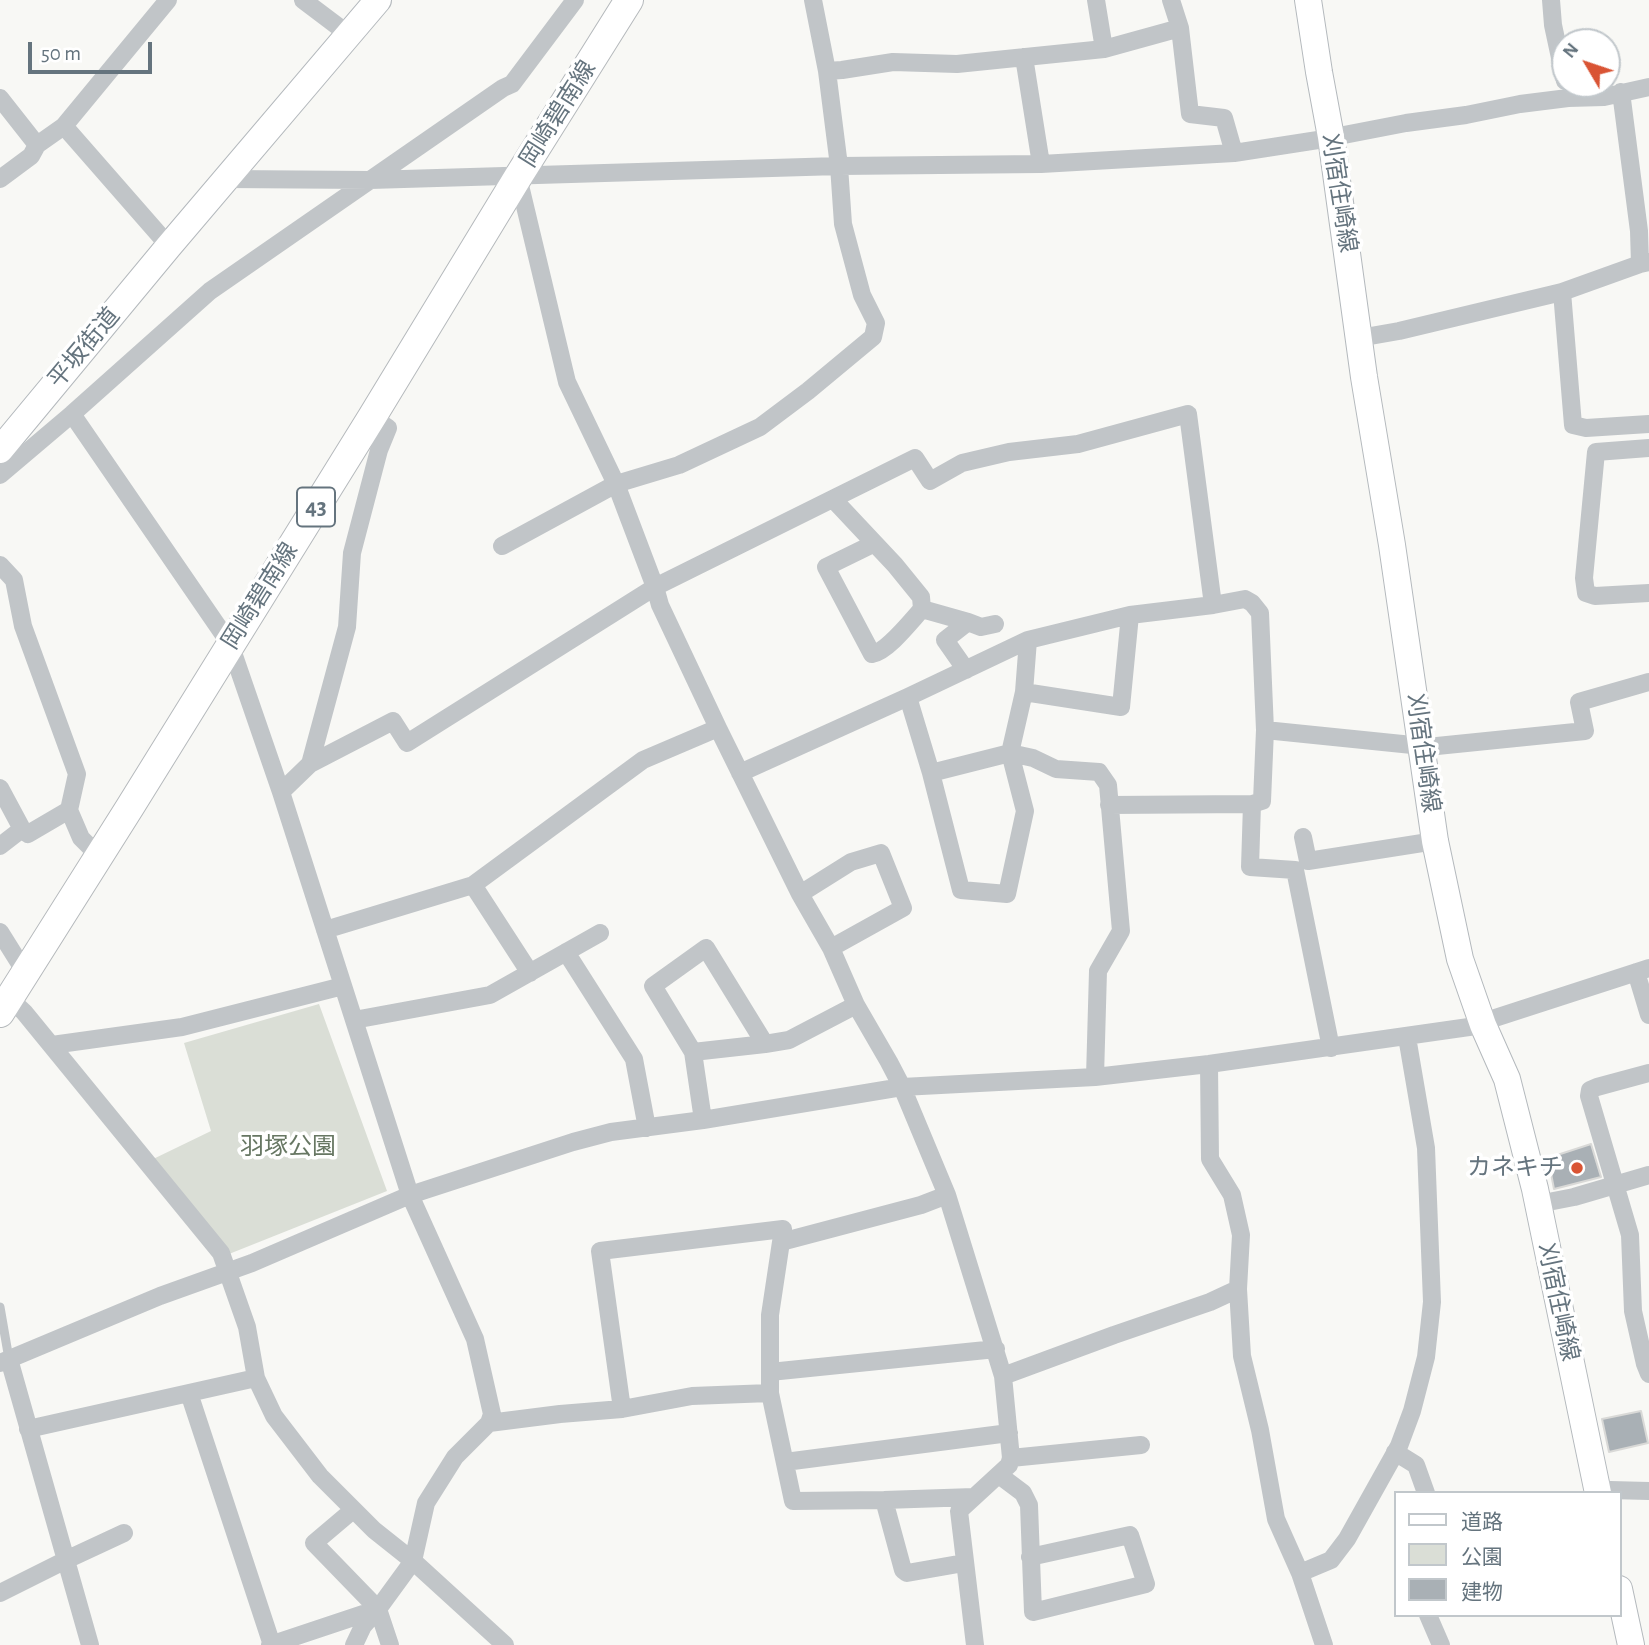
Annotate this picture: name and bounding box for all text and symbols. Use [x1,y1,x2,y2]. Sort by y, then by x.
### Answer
scale bar [32,28,156,72]
north arrow [1551,28,1621,98]
text: N [1559,40,1582,62]
text: 50 m [41,43,81,64]
street label: 岡崎碧南線 [514,55,602,173]
street label: 刈宿住崎線 [1315,131,1363,255]
street label: 平坂街道 [42,302,126,394]
road number: 43 [297,488,335,526]
street label: 岡崎碧南線 [216,537,304,655]
street label: 刈宿住崎線 [1400,692,1446,814]
park label: 羽塚公園 [240,1133,336,1161]
place label: カネキチ [1467,1154,1563,1182]
marker: カネキチ [1569,1160,1585,1176]
street label: 刈宿住崎線 [1531,1240,1585,1364]
legend [1394,1491,1621,1617]
text: 道路 [1461,1512,1503,1533]
text: 公園 [1461,1547,1503,1568]
text: 建物 [1461,1582,1503,1603]

